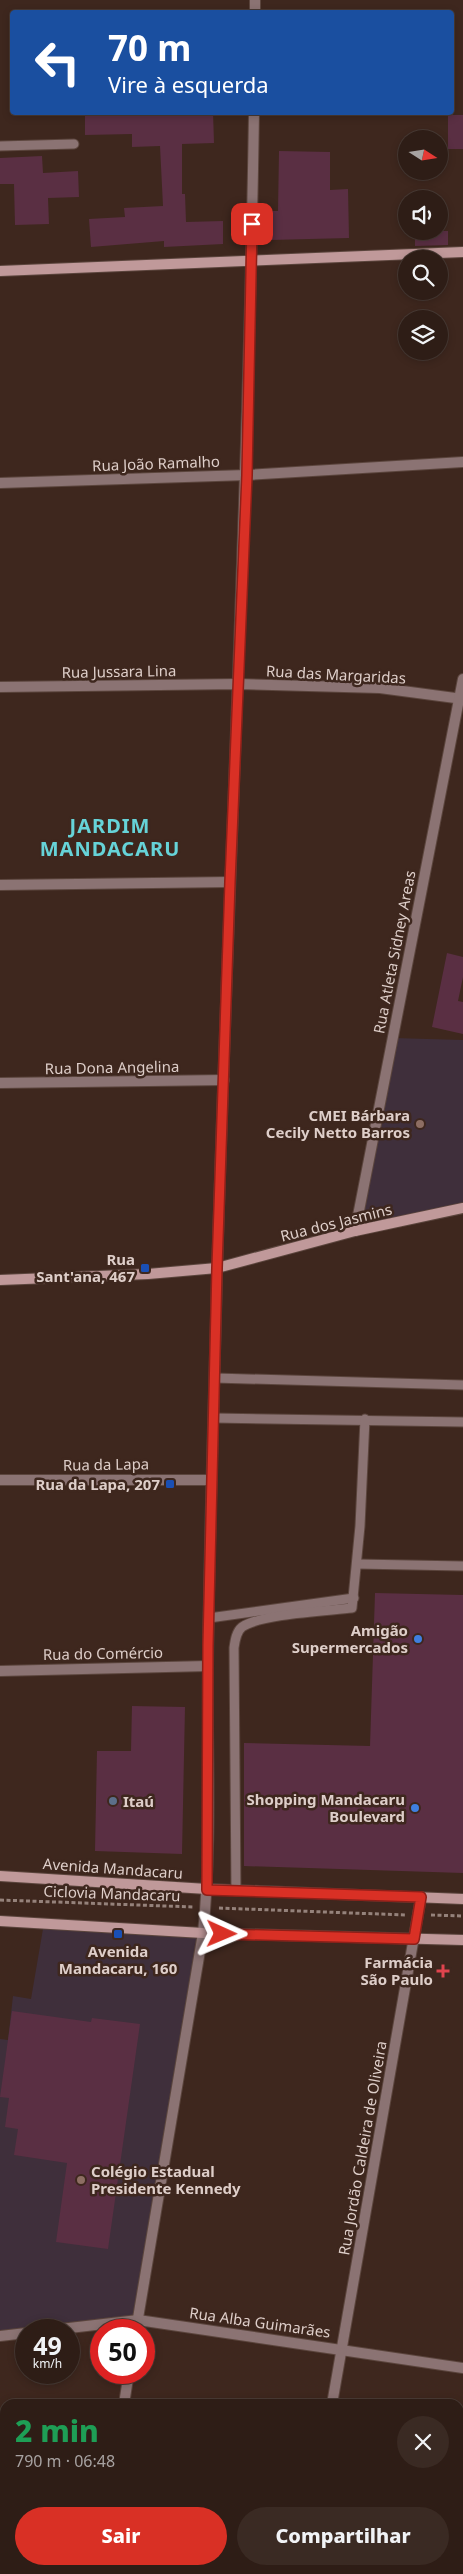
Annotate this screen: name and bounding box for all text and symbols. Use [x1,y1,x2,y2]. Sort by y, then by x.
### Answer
text: 70 m [108,24,191,71]
icon: left [25,30,90,95]
text: Vire à esquerda [108,69,269,99]
north arrow [398,130,448,180]
map controls [398,130,448,360]
button: sound [398,190,448,240]
pin [231,203,273,245]
icon: arrive [238,210,266,238]
button: search [398,250,448,300]
button: layers [398,310,448,360]
street label: Rua João Ramalho [92,451,220,475]
street label: Rua Jussara Lina [61,660,177,682]
street label: Rua das Margaridas [265,660,407,688]
district label: JARDIM MANDACARU [40,812,180,862]
street label: Rua Atleta Sidney Areas [368,869,420,1035]
street label: Rua Dona Angelina [45,1056,179,1078]
place label: CMEI Bárbara Cecily Netto Barros [266,1105,410,1142]
marker: CMEI Bárbara Cecily Netto Barros [414,1118,426,1130]
street label: Rua dos Jasmins [278,1198,394,1246]
place label: Rua Sant'ana, 467 [36,1249,135,1286]
marker: Rua Sant'ana, 467 [139,1262,151,1274]
street label: Rua da Lapa [63,1453,149,1475]
place label: Rua da Lapa, 207 [35,1474,160,1494]
marker: Rua da Lapa, 207 [164,1478,176,1490]
place label: Amigão Supermercados [292,1620,408,1657]
marker: Amigão Supermercados [412,1633,424,1645]
street label: Rua do Comércio [43,1642,163,1664]
place label: Shopping Mandacaru Boulevard [247,1789,405,1826]
place label: Itaú [123,1791,154,1811]
marker: Itaú [107,1795,119,1807]
marker: Shopping Mandacaru Boulevard [409,1802,421,1814]
street label: Avenida Mandacaru [42,1853,184,1883]
street label: Ciclovia Mandacaru [43,1881,181,1905]
position arrow [195,1907,247,1959]
marker: Avenida Mandacaru, 160 [112,1928,124,1940]
place label: Avenida Mandacaru, 160 [59,1941,178,1978]
place label: Farmácia São Paulo [361,1952,433,1989]
marker: Farmácia São Paulo [437,1965,449,1977]
street label: Rua Jordão Caldeira de Oliveira [333,2039,391,2257]
place label: Colégio Estadual Presidente Kennedy [91,2161,241,2198]
marker: Colégio Estadual Presidente Kennedy [75,2174,87,2186]
street label: Rua Alba Guimarães [188,2302,332,2342]
speed limit sign: 50 [90,2319,155,2384]
text: 49 [33,2328,62,2362]
text: km/h [33,2355,62,2372]
text: 2 min [15,2410,99,2451]
button: close [397,2416,449,2468]
text: 790 m · 06:48 [15,2450,115,2472]
button: Sair [15,2507,227,2565]
button: Compartilhar [237,2507,449,2565]

